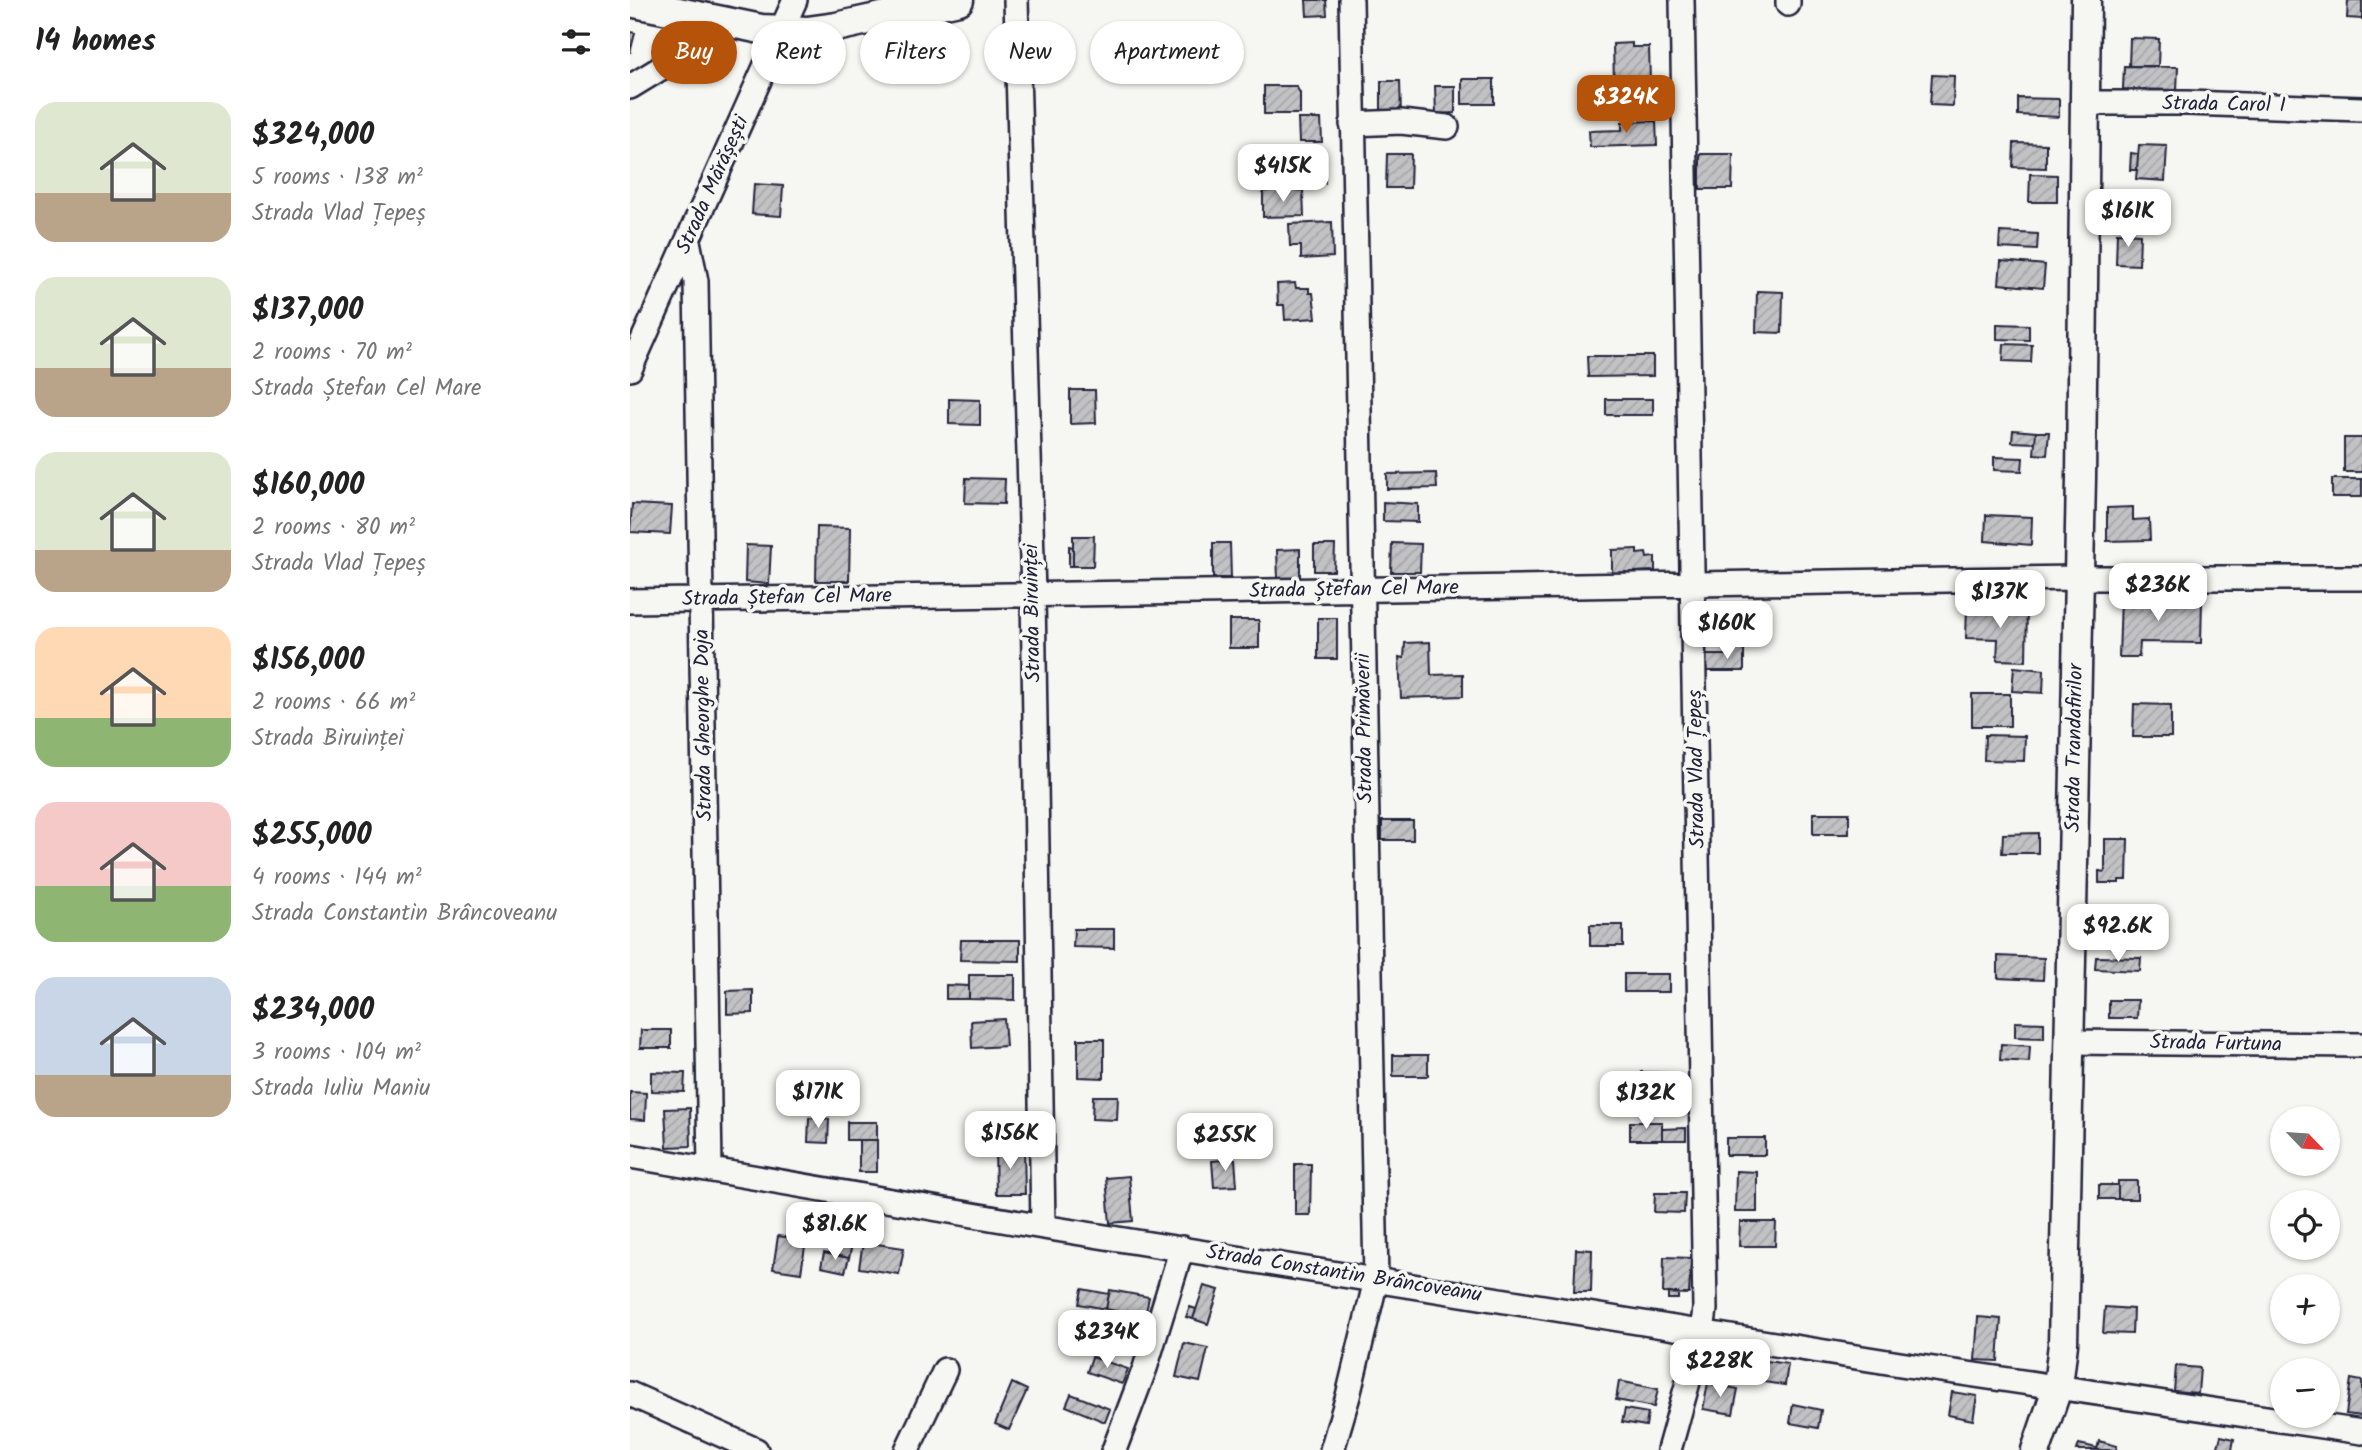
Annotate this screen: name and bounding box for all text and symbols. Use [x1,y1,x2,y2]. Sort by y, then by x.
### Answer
text: 14 homes [35,18,156,66]
chip: Buy [651,21,737,84]
chip: Rent [751,21,846,84]
chip: Filters [860,21,970,84]
chip: New [984,21,1076,84]
chip: Apartment [1090,21,1244,84]
icon: filters [557,23,595,61]
pin: $324K [1577,76,1675,135]
text: $324K [1593,80,1659,116]
street label: Strada Carol I [2162,87,2286,123]
street label: Strada Mărășești [668,109,759,260]
text: $324,000 [252,112,374,160]
icon: home [91,130,175,214]
pin: $415K [1234,144,1332,204]
text: $415K [1254,149,1312,185]
text: 5 rooms · 138 m² [252,160,423,196]
pin: $161K [2079,190,2177,249]
text: $161K [2101,194,2155,230]
text: Strada Vlad Țepeș [252,196,426,232]
text: $137,000 [252,287,363,335]
icon: home [91,305,175,389]
text: 2 rooms · 70 m² [252,335,412,371]
text: Strada Ștefan Cel Mare [252,371,481,407]
text: $160,000 [252,462,365,510]
icon: home [91,480,175,564]
text: 2 rooms · 80 m² [252,510,415,546]
street label: Strada Biruinței [1015,542,1051,683]
text: Strada Vlad Țepeș [252,546,426,582]
pin: $236K [2109,564,2207,623]
text: $236K [2125,568,2191,604]
pin: $137K [1951,570,2049,630]
street label: Strada Ștefan Cel Mare [1249,572,1460,608]
text: $137K [1971,575,2029,611]
street label: Strada Ștefan Cel Mare [682,580,893,616]
pin: $160K [1678,602,1776,661]
text: $160K [1698,606,1756,642]
street label: Strada Gheorghe Doja [686,629,722,821]
text: $156,000 [252,637,364,685]
street label: Strada Primăverii [1347,652,1383,803]
icon: home [91,655,175,739]
street label: Strada Trandafirilor [2057,662,2093,833]
text: 2 rooms · 66 m² [252,685,415,721]
street label: Strada Vlad Țepeș [1679,689,1715,849]
text: Strada Biruinței [252,721,404,757]
text: $255,000 [252,812,372,860]
icon: home [91,830,175,914]
text: 4 rooms · 144 m² [252,860,422,896]
text: Strada Constantin Brâncoveanu [252,896,557,932]
pin: $92.6K [2061,904,2175,964]
text: $92.6K [2083,909,2153,945]
text: $234,000 [252,987,374,1035]
icon: home [91,1005,175,1089]
street label: Strada Furtuna [2150,1026,2282,1062]
text: 3 rooms · 104 m² [252,1035,421,1071]
pin: $171K [769,1070,867,1130]
text: Strada Iuliu Maniu [252,1071,430,1107]
pin: $132K [1597,1072,1695,1131]
text: $171K [792,1075,844,1111]
text: $132K [1616,1076,1676,1112]
north arrow [2270,1106,2340,1176]
map controls [2270,1106,2340,1428]
pin: $156K [961,1112,1059,1171]
pin: $255K [1176,1114,1274,1173]
text: $156K [981,1116,1039,1152]
text: $255K [1193,1118,1257,1154]
button: locate [2270,1190,2340,1260]
pin: $81.6K [778,1202,892,1262]
text: $81.6K [802,1207,868,1243]
street label: Strada Constantin Brâncoveanu [1204,1236,1484,1312]
button: + [2270,1274,2340,1344]
pin: $234K [1058,1310,1156,1370]
text: $234K [1074,1315,1140,1351]
pin: $228K [1671,1340,1769,1399]
text: $228K [1686,1344,1754,1380]
button: − [2270,1358,2340,1428]

